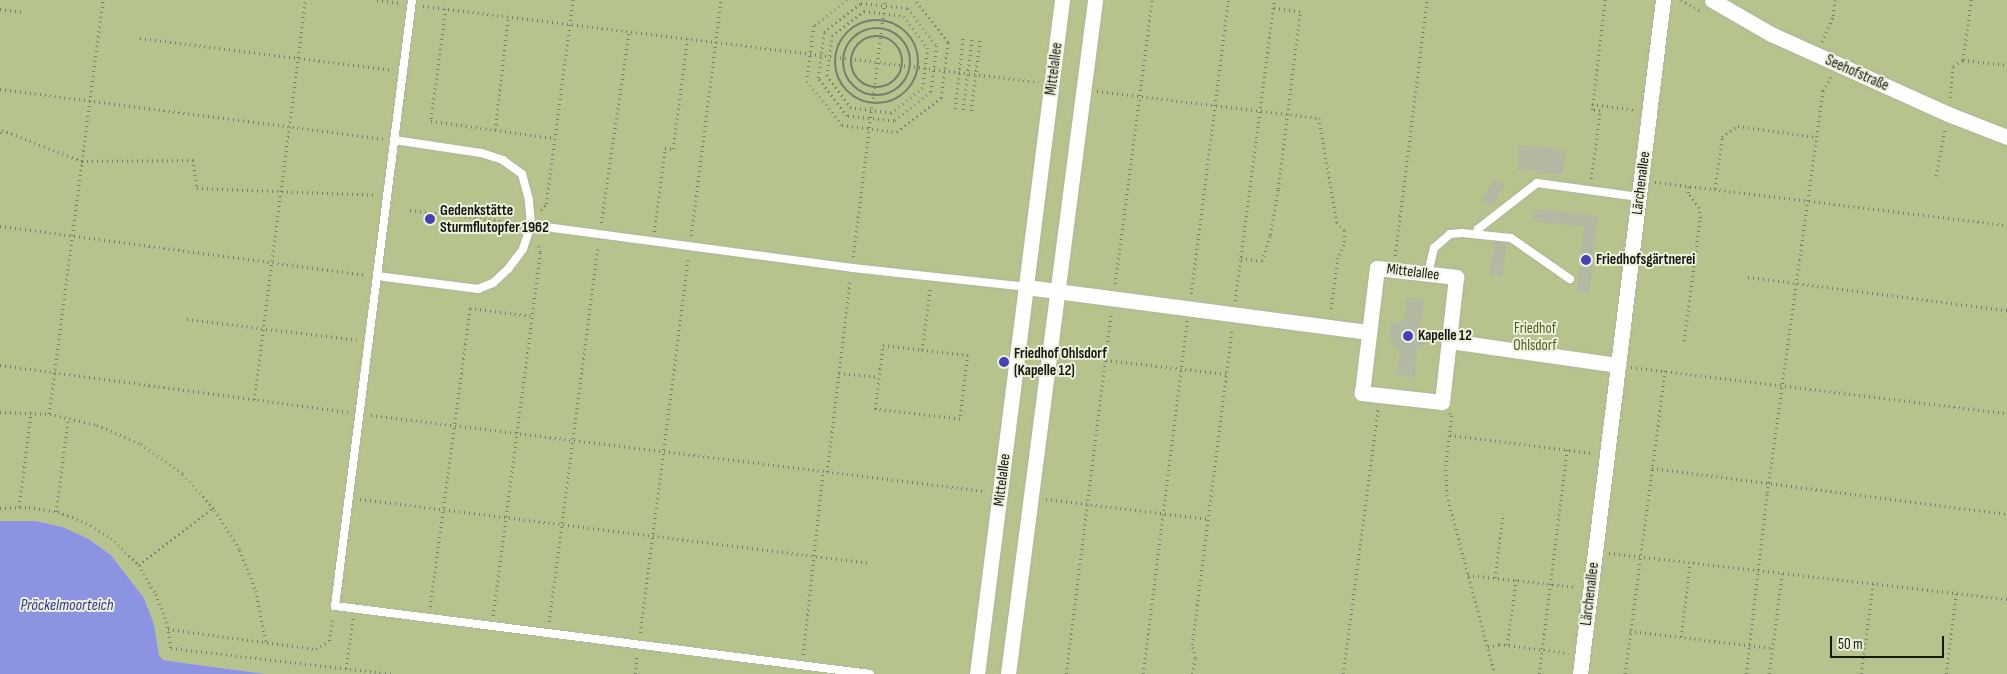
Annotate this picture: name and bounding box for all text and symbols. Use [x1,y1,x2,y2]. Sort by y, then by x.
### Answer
street label: Mittelallee [1042,42,1066,96]
street label: Seehofstraße [1822,51,1892,95]
street label: Lärchenallee [1628,150,1654,216]
place label: Gedenkstätte Sturmflutopfer 1962 [440,201,549,236]
marker: Gedenkstätte Sturmflutopfer 1962 [424,213,436,225]
place label: Friedhofsgärtnerei [1596,251,1695,269]
marker: Friedhofsgärtnerei [1580,254,1592,266]
street label: Mittelallee [1386,260,1440,284]
park label: Friedhof Ohlsdorf [1513,319,1557,354]
place label: Kapelle 12 [1418,327,1472,345]
marker: Kapelle 12 [1402,330,1414,342]
place label: Friedhof Ohlsdorf (Kapelle 12) [1014,344,1107,379]
marker: Friedhof Ohlsdorf (Kapelle 12) [998,356,1010,368]
street label: Mittelallee [990,453,1014,507]
street label: Lärchenallee [1577,561,1603,627]
water label: Pröckelmoorteich [20,596,114,616]
scale bar [1832,626,1946,658]
text: 50 m [1838,635,1863,654]

